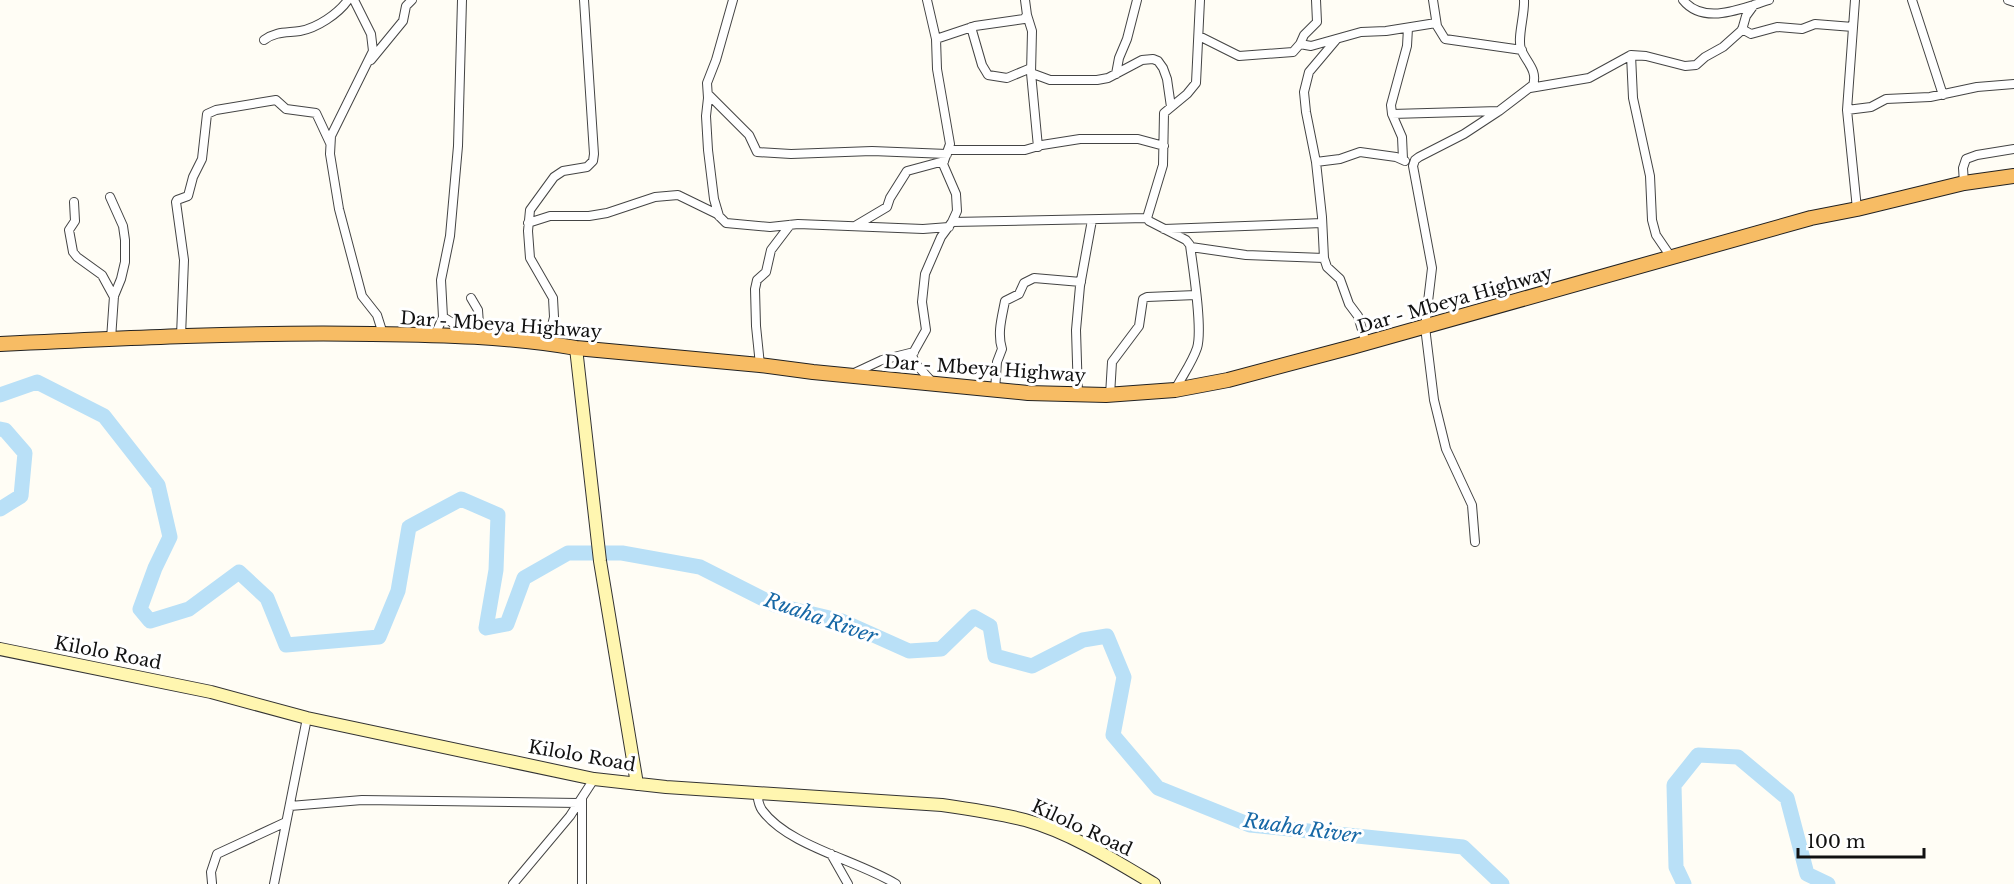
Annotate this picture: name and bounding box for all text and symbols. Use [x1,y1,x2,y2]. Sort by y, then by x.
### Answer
street label: Dar - Mbeya Highway [1355,261,1556,338]
street label: Dar - Mbeya Highway [399,307,603,343]
street label: Dar - Mbeya Highway [883,351,1087,387]
water label: Ruaha River [761,587,881,649]
street label: Kilolo Road [53,632,163,674]
street label: Kilolo Road [527,736,637,776]
street label: Kilolo Road [1028,795,1136,861]
water label: Ruaha River [1241,808,1363,848]
scale bar [1798,821,1924,859]
text: 100 m [1807,831,1865,853]

